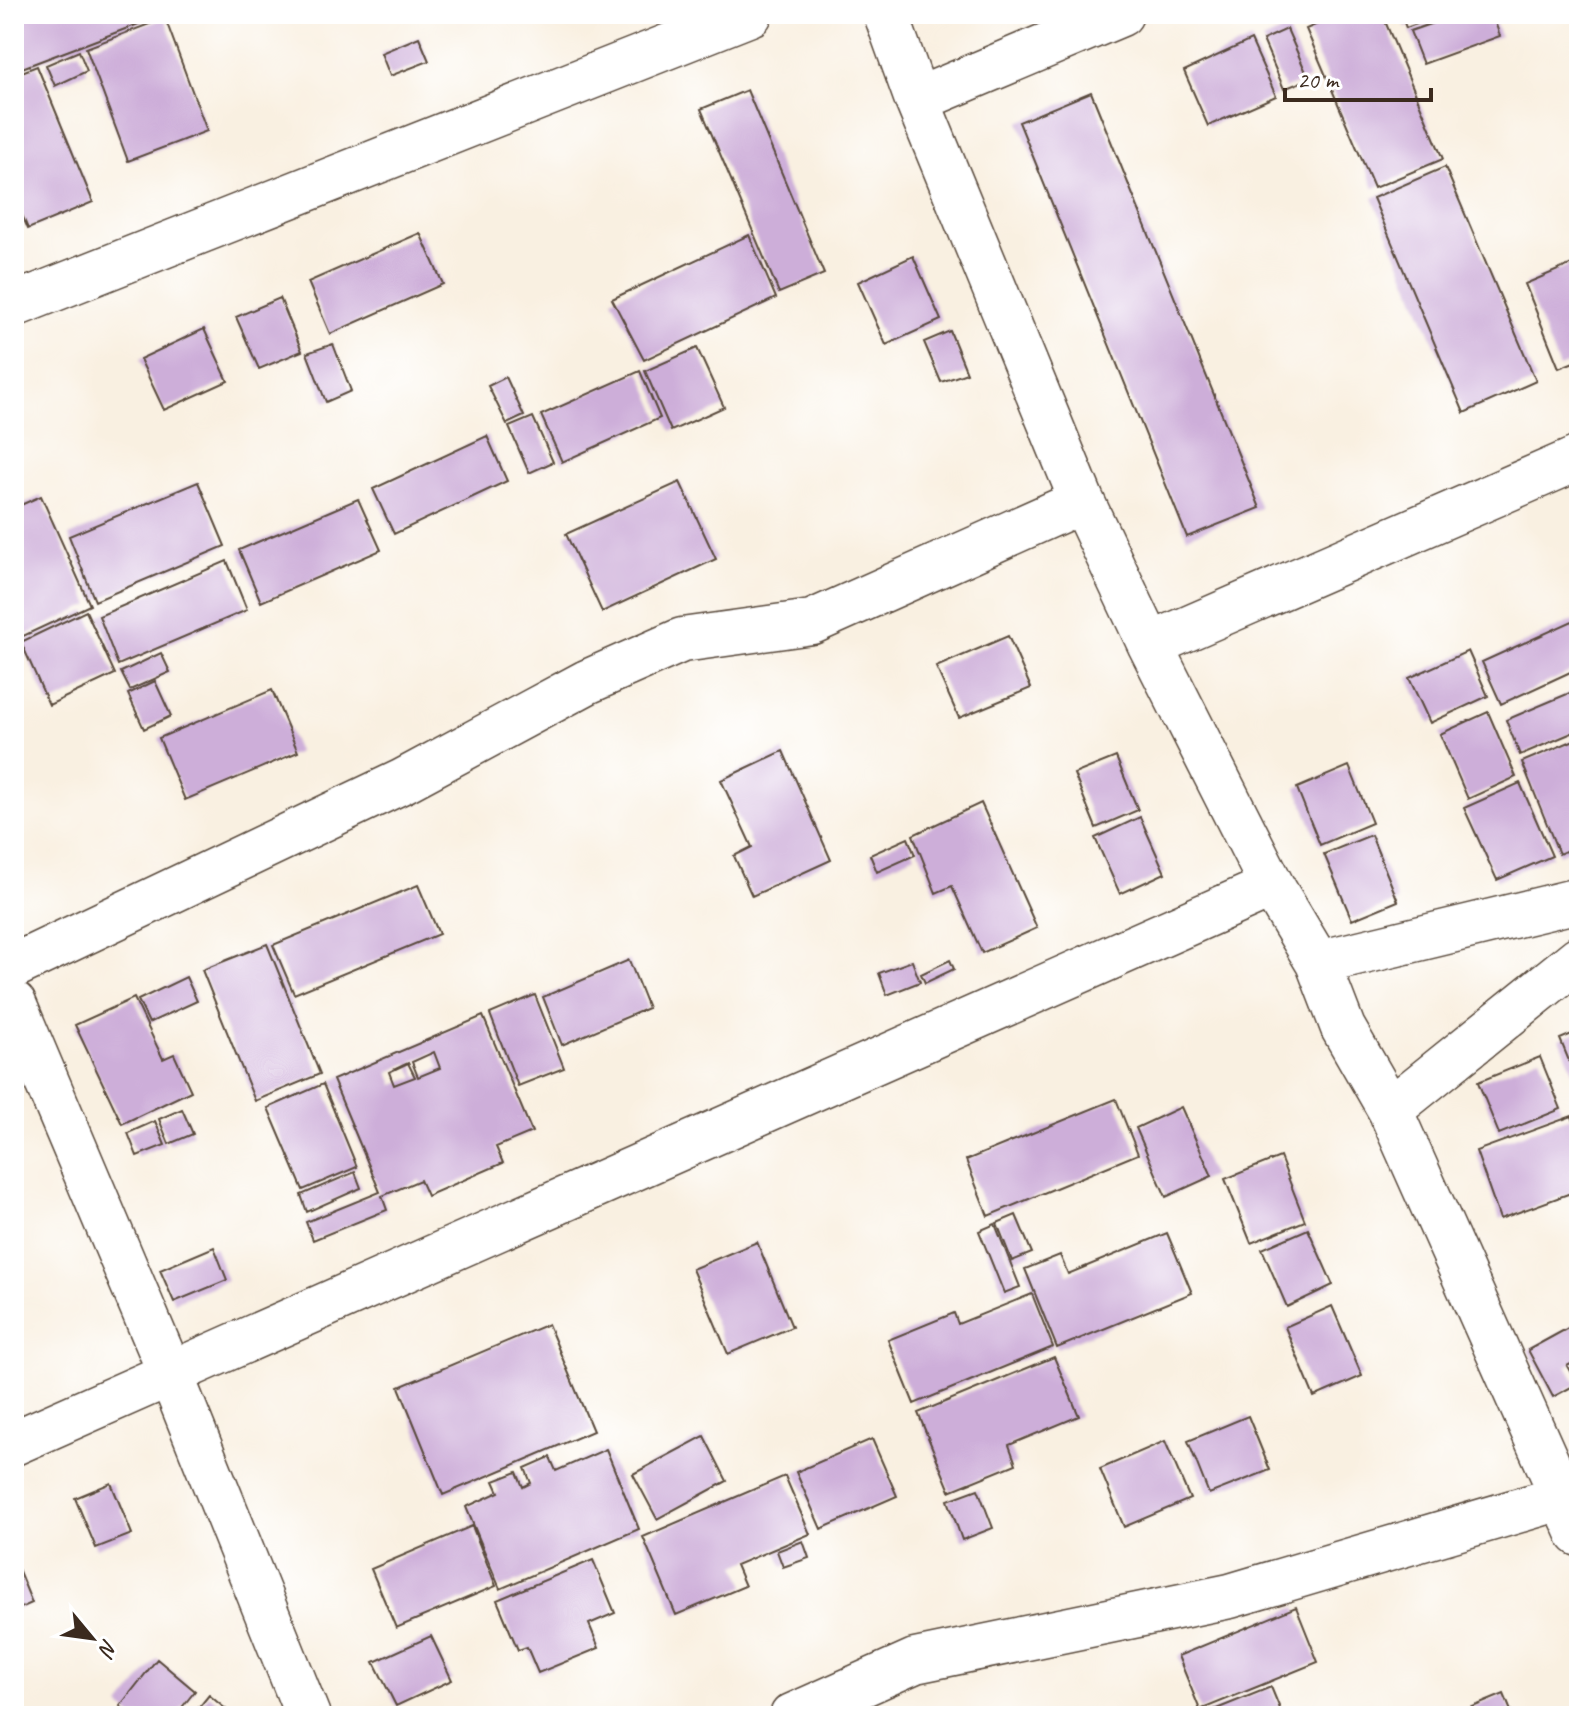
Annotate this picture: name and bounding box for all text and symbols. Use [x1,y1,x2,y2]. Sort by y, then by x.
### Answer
scale bar [1285,52,1431,102]
text: 20 m [1297,65,1340,95]
north arrow [52,1598,132,1678]
text: N [91,1634,124,1663]

